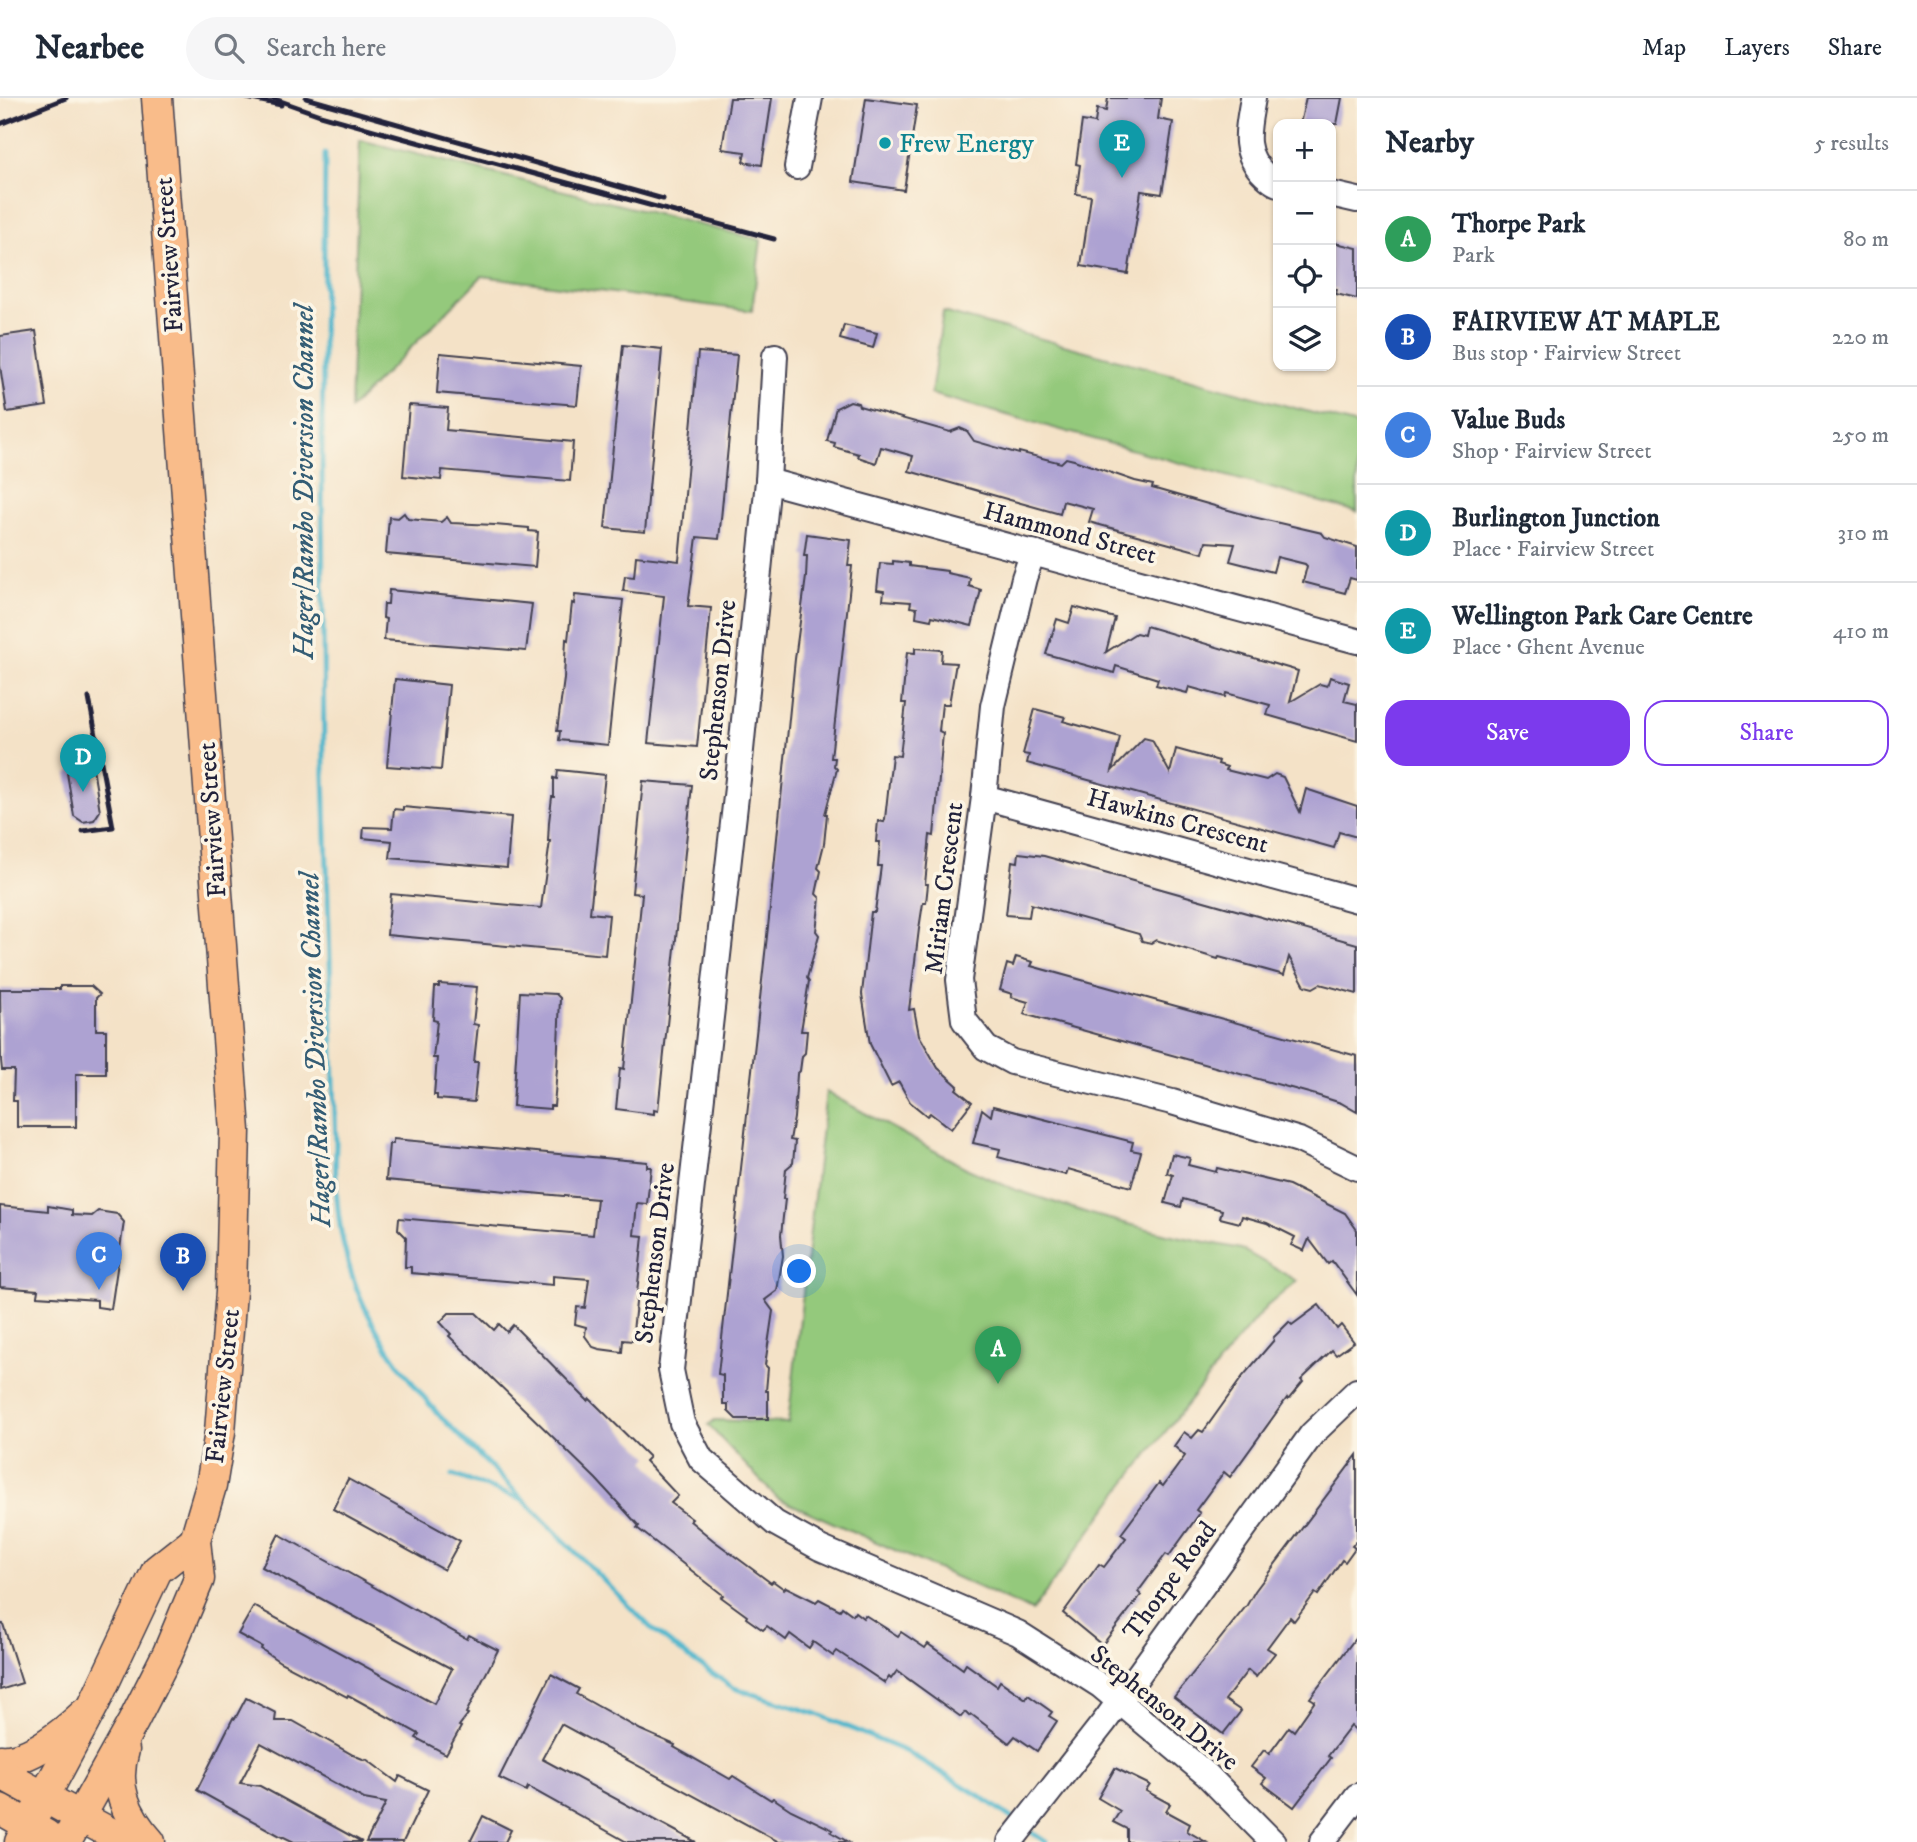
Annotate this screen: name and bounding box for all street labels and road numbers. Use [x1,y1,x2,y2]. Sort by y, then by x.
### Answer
street label: Fairview Street [148,176,191,334]
street label: Hammond Street [979,494,1160,572]
street label: Stephenson Drive [693,598,744,782]
street label: Fairview Street [191,741,234,899]
street label: Hawkins Crescent [1083,781,1272,862]
street label: Miriam Crescent [918,800,971,976]
street label: Stephenson Drive [628,1161,683,1345]
street label: Fairview Street [199,1307,248,1465]
street label: Thorpe Road [1116,1515,1224,1647]
street label: Stephenson Drive [1083,1638,1245,1778]

